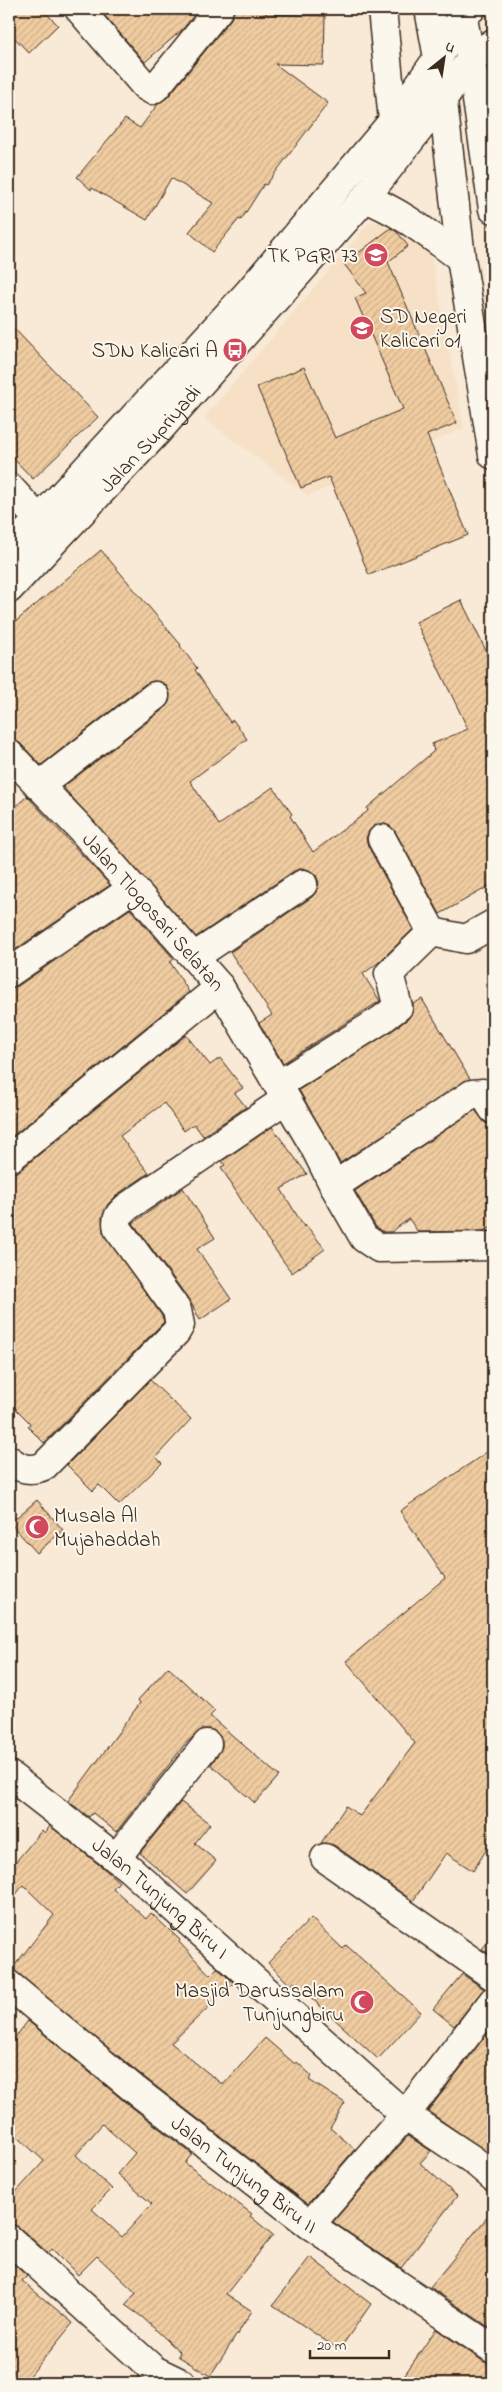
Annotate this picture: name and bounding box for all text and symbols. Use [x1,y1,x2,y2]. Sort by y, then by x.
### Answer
north arrow [420,32,470,82]
text: U [441,37,459,59]
place label: TK PGRI 73 [267,242,358,272]
school or university icon: TK PGRI 73 [363,242,389,268]
place label: SD Negeri Kalicari 01 [380,303,467,357]
school or university icon: SD Negeri Kalicari 01 [349,315,375,341]
place label: SDN Kalicari A [92,337,218,367]
bus stop icon: SDN Kalicari A [222,337,248,363]
street label: Jalan Supriyadi [94,379,209,501]
street label: Jalan Tlogosari Selatan [74,827,231,999]
place label: Musala Al Mujahaddah [54,1502,160,1556]
mosque icon: Musala Al Mujahaddah [24,1514,50,1540]
street label: Jalan Tunjung Biru I [84,1831,234,1967]
place label: Masjid Darussalam Tunjungbiru [175,1977,344,2033]
mosque icon: Masjid Darussalam Tunjungbiru [349,1989,375,2015]
street label: Jalan Tunjung Biru II [164,2110,322,2242]
scale bar [310,2327,388,2359]
text: 20 m [317,2335,347,2357]

